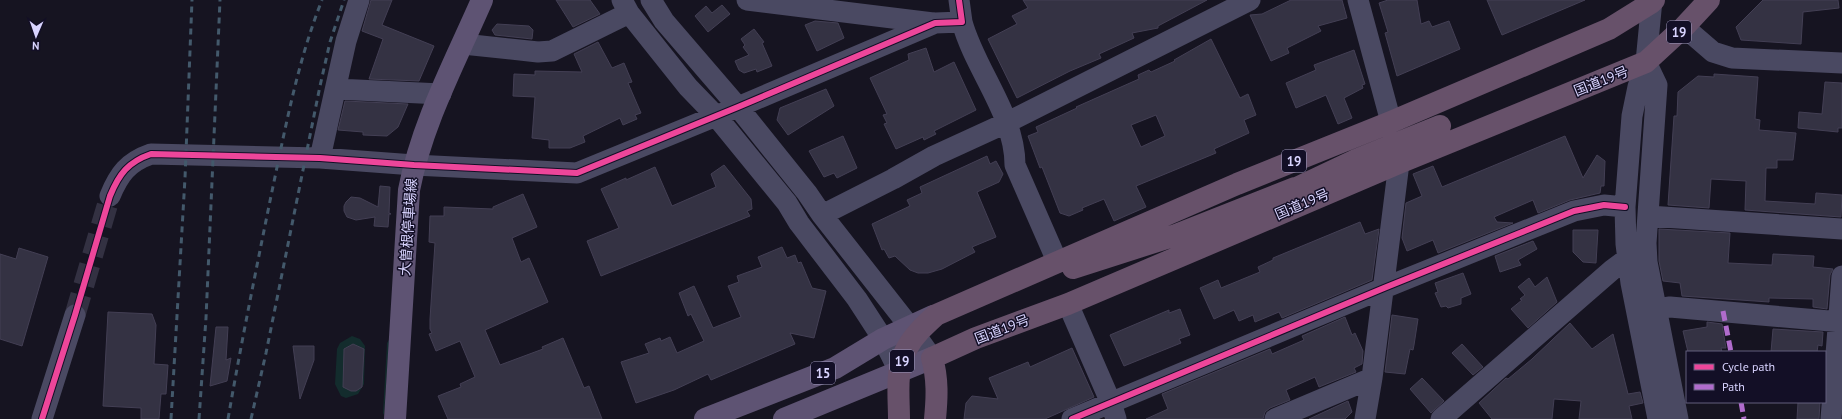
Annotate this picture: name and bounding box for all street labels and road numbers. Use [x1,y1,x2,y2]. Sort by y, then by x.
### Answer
road number: 19 [1667,21,1691,43]
street label: 国道19号 [1571,62,1631,100]
road number: 19 [1282,150,1306,172]
street label: 大曽根停車場線 [396,177,420,277]
street label: 国道19号 [1272,185,1332,223]
street label: 国道19号 [972,310,1032,348]
road number: 19 [890,350,914,372]
road number: 15 [811,362,835,384]

